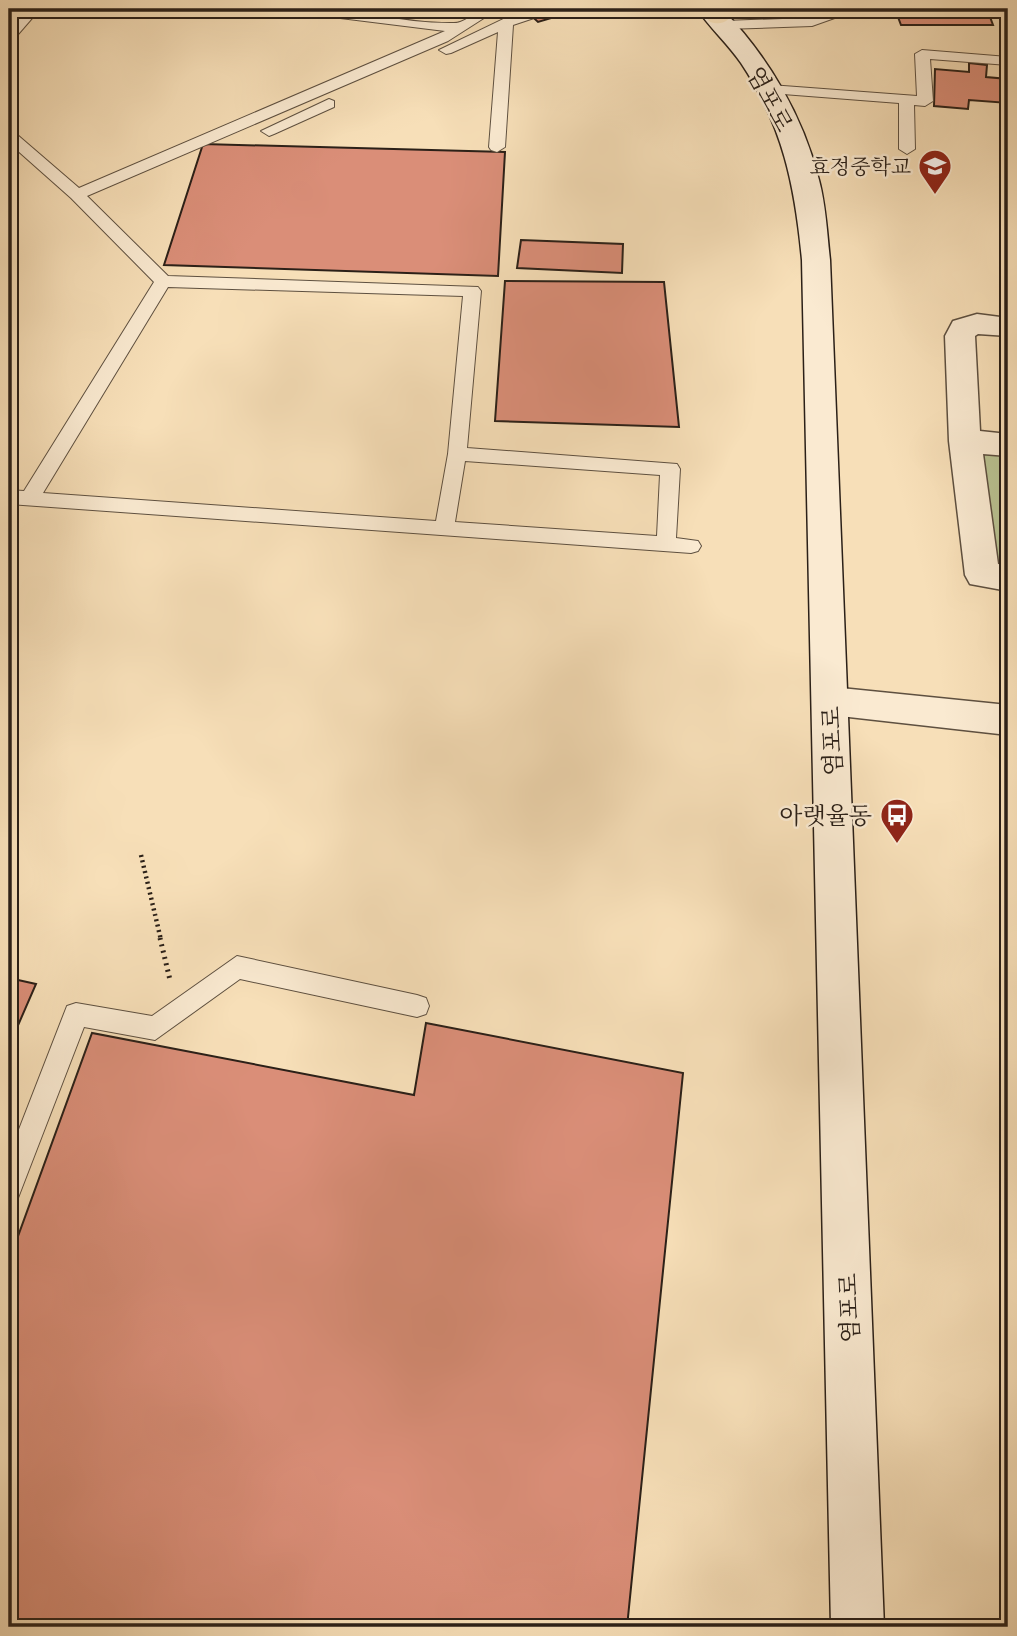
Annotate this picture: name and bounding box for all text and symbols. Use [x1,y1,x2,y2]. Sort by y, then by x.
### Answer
street label: 염포로 [740,61,800,137]
school or university icon: 효정중학교 [916,147,954,196]
place label: 효정중학교 [810,153,911,180]
street label: 염포로 [815,706,849,776]
bus stop icon: 아랫율동 [878,796,916,845]
place label: 아랫율동 [779,800,872,831]
street label: 염포로 [832,1273,866,1343]

